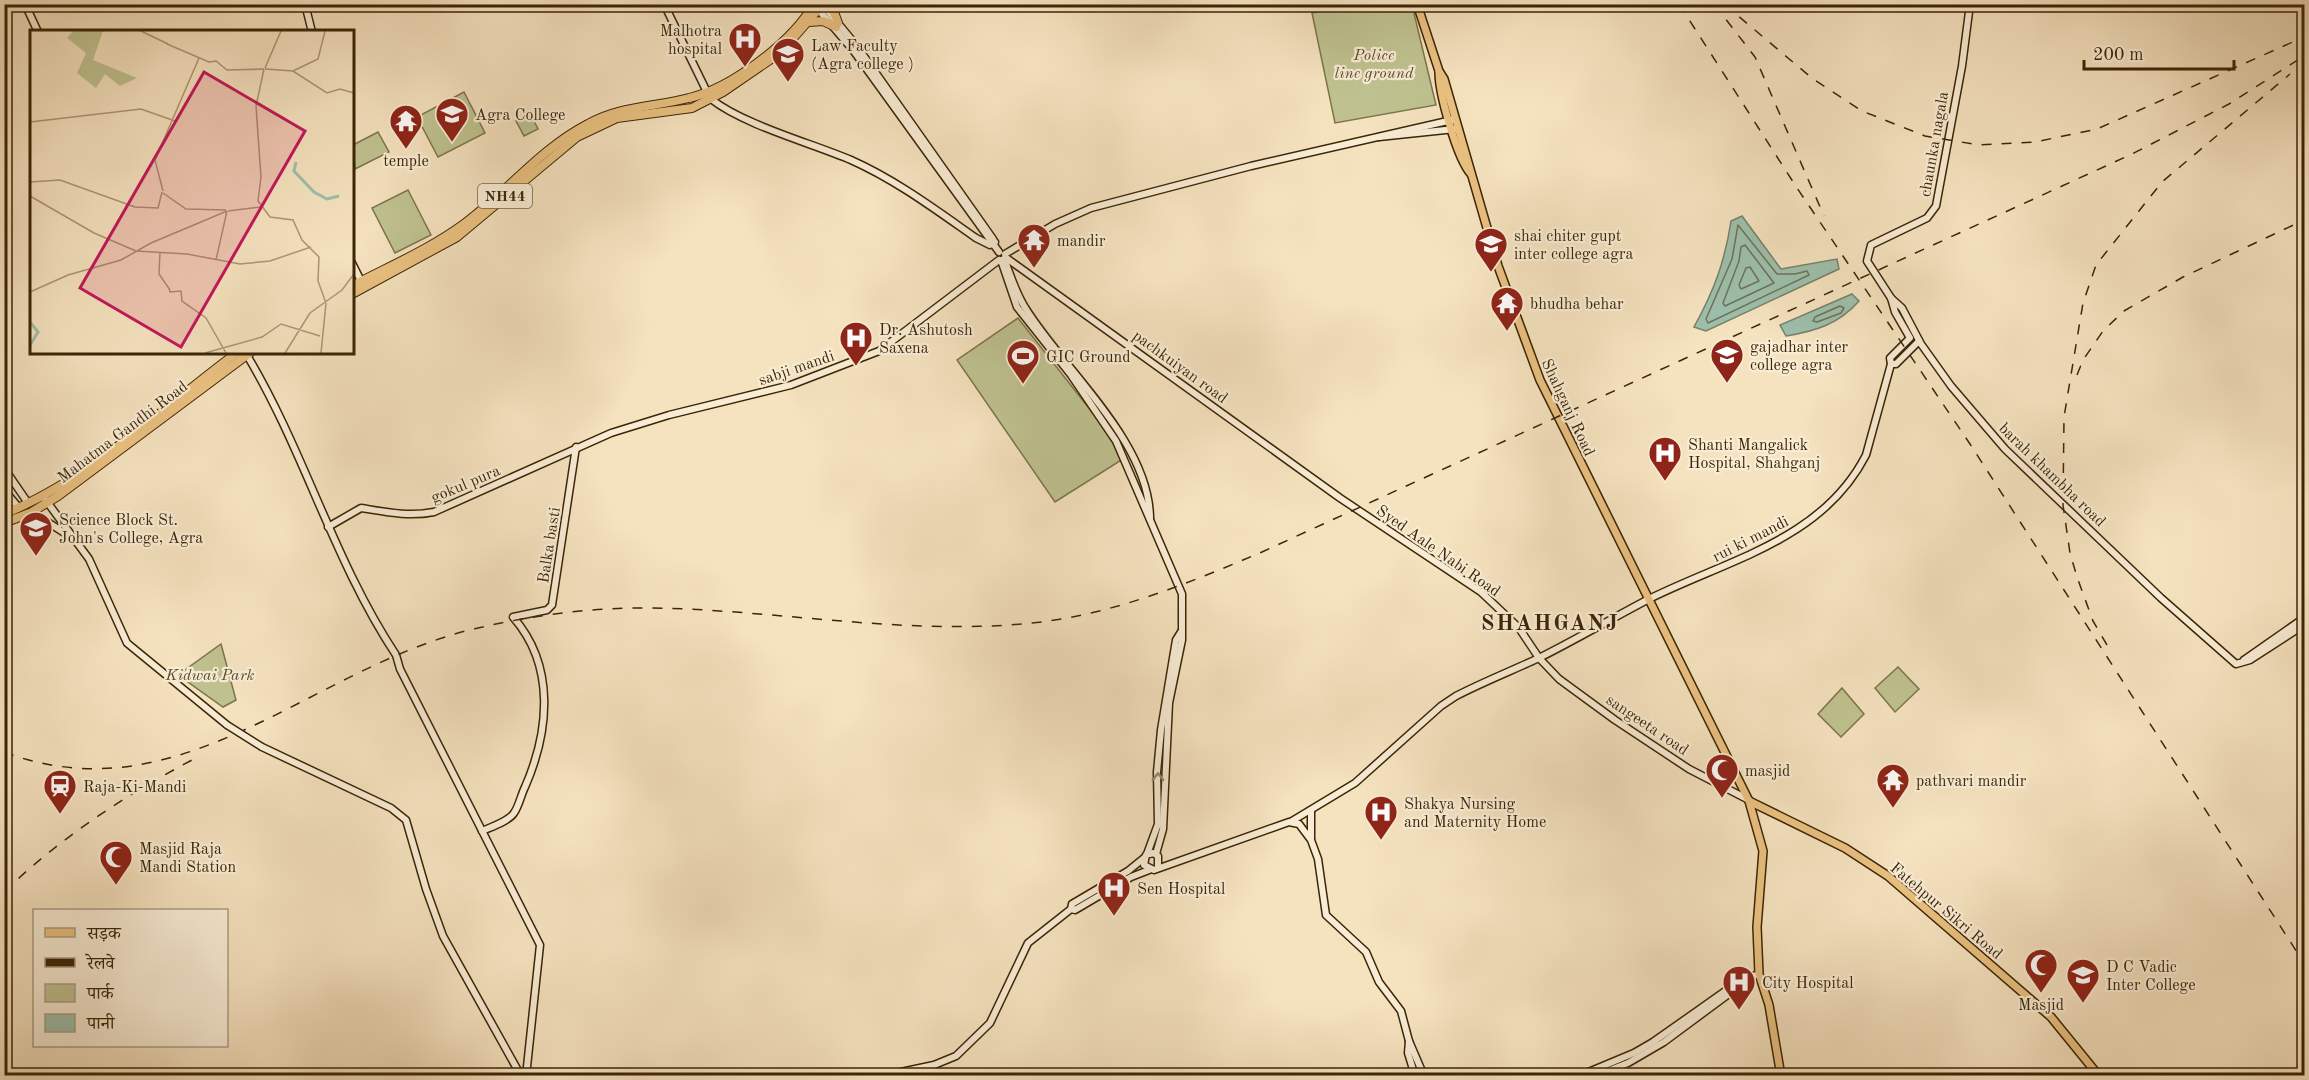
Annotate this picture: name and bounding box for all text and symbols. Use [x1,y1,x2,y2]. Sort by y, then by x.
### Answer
hospital icon: Malhotra hospital [727,21,763,68]
place label: Malhotra hospital [660,24,722,58]
inset map [30,30,354,354]
scale bar [2084,33,2234,71]
school or university icon: Law Faculty (Agra college ) [770,36,806,83]
place label: Law Faculty (Agra college ) [811,39,914,73]
text: 200 m [2093,46,2144,64]
park label: Police line ground [1335,48,1414,82]
street label: chaunka nagala [1918,90,1952,198]
school or university icon: Agra College [434,96,470,143]
temple icon: temple [388,103,424,150]
place label: Agra College [475,108,565,124]
place label: temple [383,154,429,170]
road number: NH44 [478,184,532,208]
temple icon: mandir [1016,222,1052,269]
school or university icon: shai chiter gupt inter college agra [1473,226,1509,273]
place label: shai chiter gupt inter college agra [1514,229,1633,263]
place label: mandir [1057,234,1106,250]
temple icon: bhudha behar [1489,285,1525,332]
place label: bhudha behar [1530,297,1624,313]
hospital icon: Dr. Ashutosh Saxena [838,320,874,367]
place label: Dr. Ashutosh Saxena [879,323,973,357]
street label: pachkuiyan road [1129,328,1230,407]
school or university icon: gajadhar inter college agra [1709,337,1745,384]
sports icon: GIC Ground [1005,338,1041,385]
place label: gajadhar inter college agra [1750,340,1848,374]
street label: sabji mandi [757,348,837,389]
place label: GIC Ground [1046,350,1131,366]
street label: Shahganj Road [1538,357,1597,459]
street label: Mahatma Gandhi Road [55,379,191,487]
street label: barah khambha road [1995,421,2108,530]
hospital icon: Shanti Mangalick Hospital, Shahganj [1647,435,1683,482]
place label: Shanti Mangalick Hospital, Shahganj [1688,438,1820,472]
street label: gokul pura [429,463,503,507]
street label: Syed Aale Nabi Road [1373,503,1503,600]
street label: Balka basti [536,506,564,585]
school or university icon: Science Block St. John's College, Agra [18,510,54,557]
place label: Science Block St. John's College, Agra [59,513,203,547]
street label: rui ki mandi [1710,514,1791,566]
district label: SHAHGANJ [1481,613,1619,635]
park label: Kidwai Park [165,668,255,684]
street label: sangeeta road [1603,692,1691,759]
mosque icon: masjid [1704,752,1740,799]
temple icon: pathvari mandir [1875,762,1911,809]
place label: masjid [1745,764,1790,780]
station icon: Raja-Ki-Mandi [42,768,78,815]
one-way arrow [1152,773,1164,782]
place label: pathvari mandir [1916,774,2027,790]
place label: Raja-Ki-Mandi [83,780,186,796]
hospital icon: Shakya Nursing and Maternity Home [1363,794,1399,841]
place label: Shakya Nursing and Maternity Home [1404,797,1546,831]
mosque icon: Masjid Raja Mandi Station [98,839,134,886]
place label: Masjid Raja Mandi Station [139,842,236,876]
street label: Fatehpur Sikri Road [1887,860,2005,963]
hospital icon: Sen Hospital [1096,870,1132,917]
place label: Sen Hospital [1137,882,1225,898]
legend [33,909,228,1047]
text: सड़क [86,925,122,943]
mosque icon: Masjid [2023,947,2059,994]
text: रेलवे [85,953,116,973]
school or university icon: D C Vadic Inter College [2065,957,2101,1004]
place label: D C Vadic Inter College [2106,960,2196,994]
hospital icon: City Hospital [1721,964,1757,1011]
place label: City Hospital [1762,976,1854,992]
text: पार्क [86,983,115,1003]
place label: Masjid [2018,998,2064,1014]
text: पानी [86,1013,116,1033]

